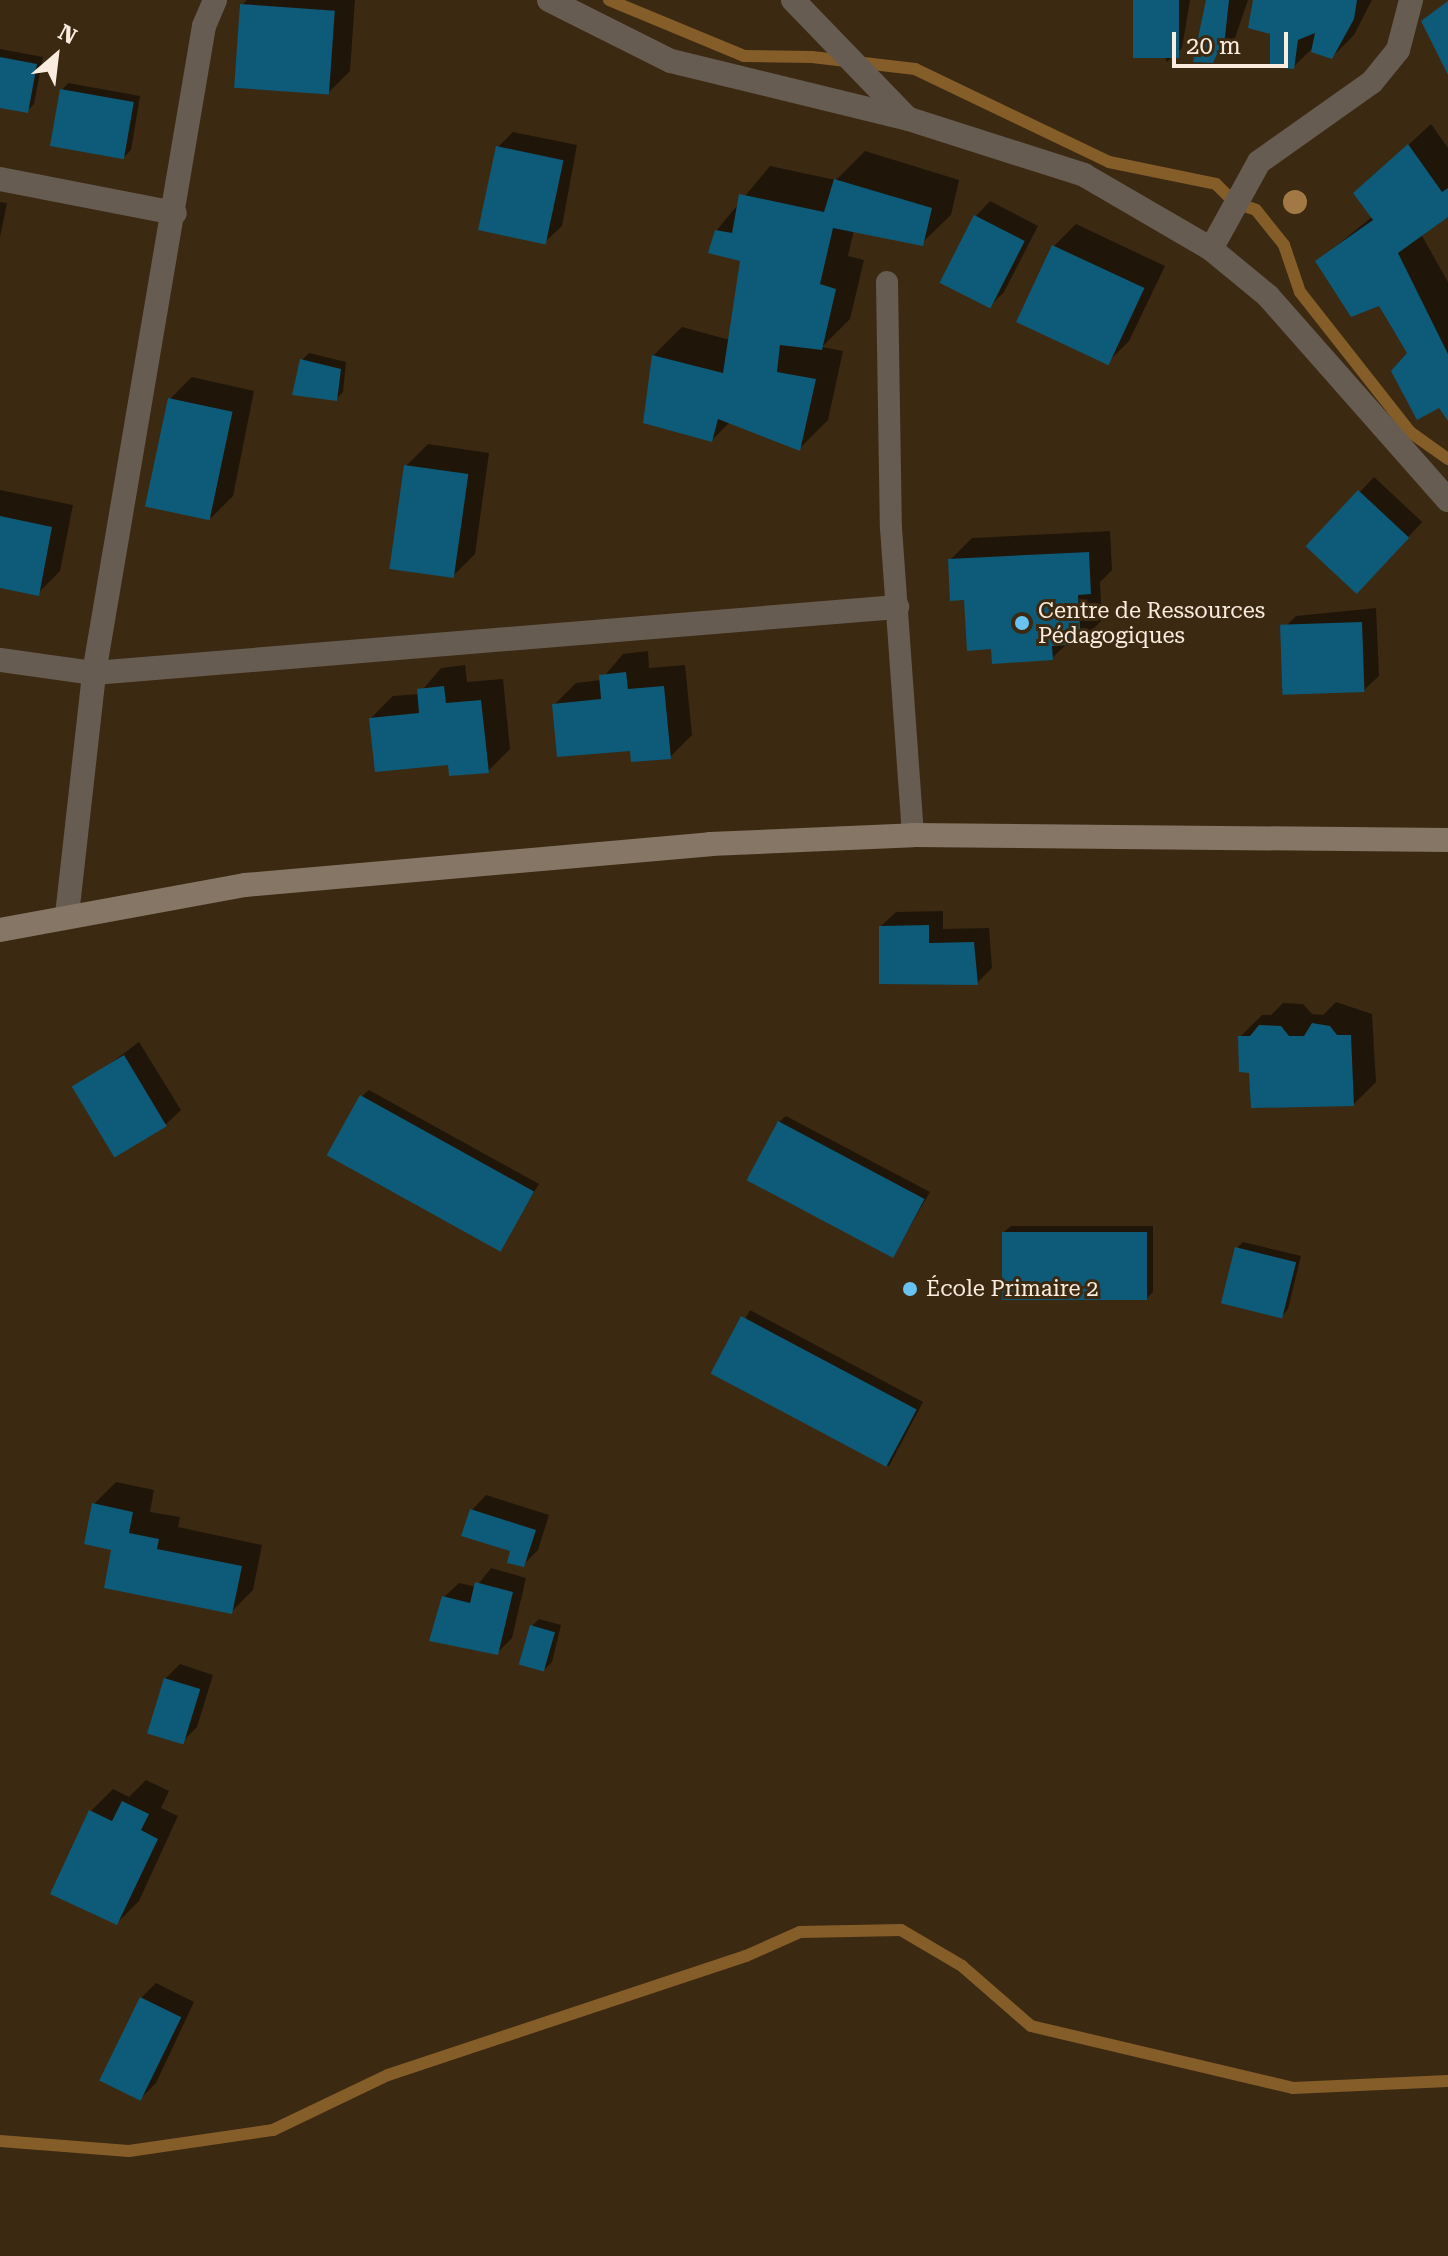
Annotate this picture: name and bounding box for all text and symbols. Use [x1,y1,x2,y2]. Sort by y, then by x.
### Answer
north arrow [16,16,96,96]
scale bar [1176,16,1292,66]
text: N [54,19,81,49]
text: 20 m [1186,32,1241,60]
place label: Centre de Ressources Pédagogiques [1038,597,1265,648]
marker: Centre de Ressources Pédagogiques [1013,614,1031,632]
place label: École Primaire 2 [926,1276,1099,1302]
marker: École Primaire 2 [901,1280,919,1298]

